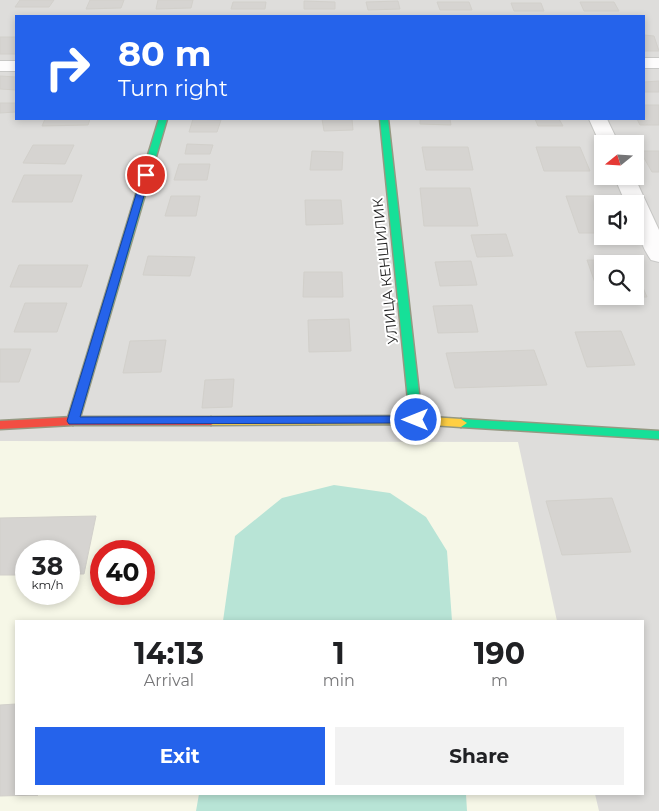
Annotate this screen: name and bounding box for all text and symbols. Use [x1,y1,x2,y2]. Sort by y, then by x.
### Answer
text: 80 m [118,32,212,75]
icon: right [35,35,100,100]
text: Turn right [118,75,228,102]
north arrow [594,135,644,185]
map controls [594,135,644,305]
pin [125,154,167,196]
icon: arrive [132,161,160,189]
button: sound [594,195,644,245]
street label: УЛИЦА КЕНШИЛИК [368,197,402,345]
button: search [594,255,644,305]
position arrow [389,393,441,445]
speed limit sign: 40 [90,540,155,605]
text: 38 [32,551,63,581]
text: km/h [31,577,64,592]
text: 14:13 [134,635,204,672]
text: 1 [333,635,345,672]
text: 190 [474,635,525,672]
text: Arrival [144,671,194,690]
text: min [323,671,355,690]
text: m [491,671,508,690]
button: Exit [35,727,325,785]
button: Share [335,727,624,785]

